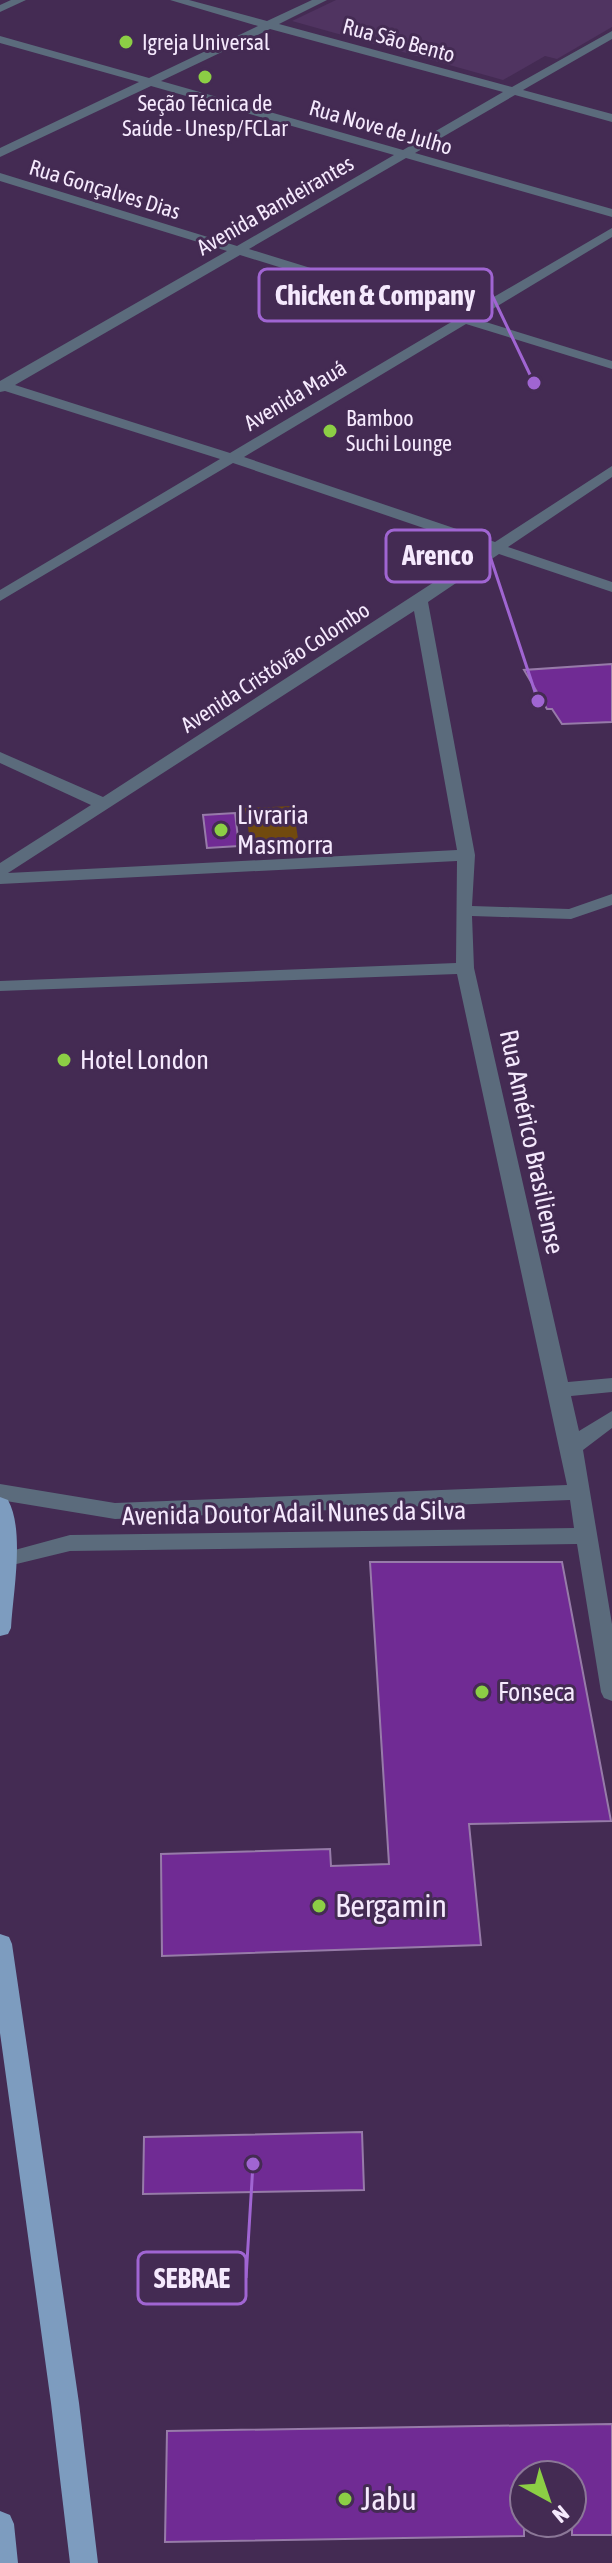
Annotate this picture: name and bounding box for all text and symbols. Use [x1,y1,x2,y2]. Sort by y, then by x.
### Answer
street label: Rua São Bento [340,13,458,67]
place label: Igreja Universal [142,29,270,55]
marker: Igreja Universal [117,33,135,51]
marker: Seção Técnica de Saúde - Unesp/FCLar [196,68,214,86]
place label: Seção Técnica de Saúde - Unesp/FCLar [122,90,288,141]
street label: Rua Nove de Julho [306,94,456,160]
street label: Avenida Bandeirantes [192,149,358,260]
street label: Rua Gonçalves Dias [26,154,184,224]
callout: Chicken & Company [259,269,492,321]
text: Chicken & Company [275,279,476,311]
street label: Avenida Mauá [239,354,351,436]
place label: Bamboo Suchi Lounge [346,405,452,456]
marker: Bamboo Suchi Lounge [321,422,339,440]
callout: Arenco [386,530,490,582]
text: Arenco [401,539,474,571]
street label: Avenida Cristóvão Colombo [176,596,374,738]
place label: Livraria Masmorra [237,800,334,860]
marker: Livraria Masmorra [212,821,230,839]
street label: Rua Américo Brasiliense [494,1027,570,1257]
place label: Hotel London [80,1045,209,1075]
marker: Hotel London [55,1051,73,1069]
street label: Avenida Doutor Adail Nunes da Silva [122,1495,466,1531]
place label: Fonseca [498,1677,575,1707]
marker: Fonseca [473,1683,491,1701]
place label: Bergamin [335,1887,447,1924]
marker: Bergamin [310,1897,328,1915]
callout: SEBRAE [138,2252,246,2304]
text: SEBRAE [154,2262,230,2294]
north arrow [508,2459,588,2539]
place label: Jabu [361,2480,417,2517]
marker: Jabu [336,2490,354,2508]
text: N [548,2500,574,2528]

